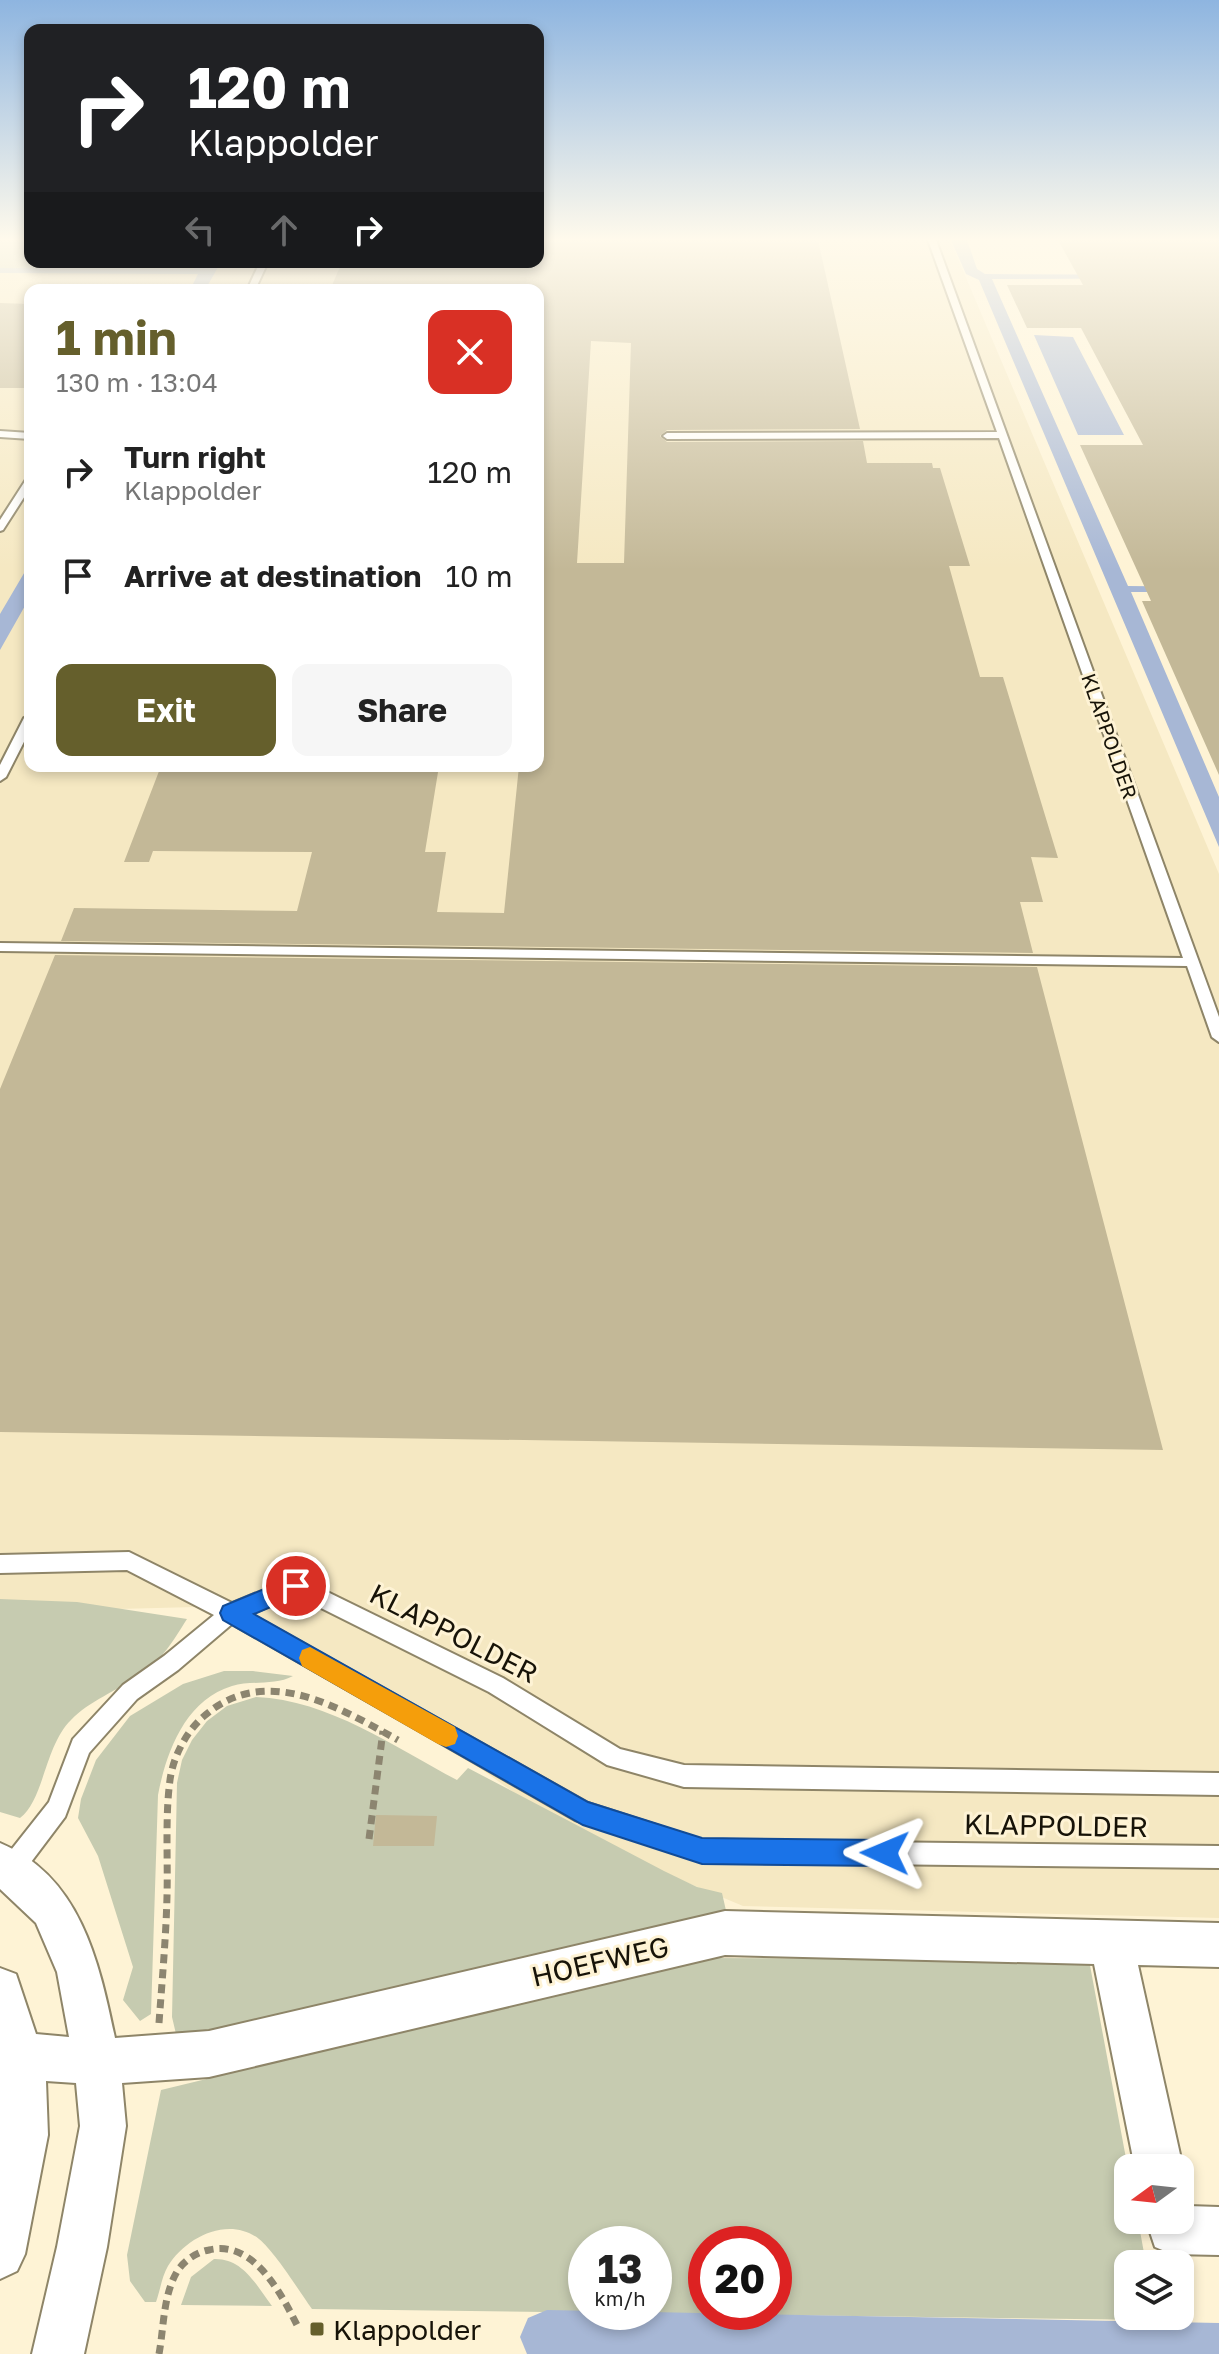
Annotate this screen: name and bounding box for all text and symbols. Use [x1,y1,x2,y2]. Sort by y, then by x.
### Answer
text: 120 m [188,53,350,120]
icon: right [56,56,160,160]
text: Klappolder [188,121,378,164]
icon: left [178,208,222,252]
icon: ahead [262,208,306,252]
icon: right [346,208,390,252]
text: 1 min [56,308,177,366]
button: close [428,310,512,394]
text: 130 m · 13:04 [56,367,218,398]
text: Turn right [124,439,266,475]
icon: right [56,450,100,494]
text: 120 m [427,454,512,490]
text: Klappolder [124,475,262,506]
icon: arrive [56,554,100,598]
text: Arrive at destination [124,558,421,594]
text: 10 m [445,558,513,594]
button: Exit [56,664,276,756]
button: Share [292,664,512,756]
street label: KLAPPOLDER [1077,670,1143,802]
pin [262,1552,330,1620]
icon: arrive [274,1564,318,1608]
street label: KLAPPOLDER [365,1577,543,1689]
street label: KLAPPOLDER [964,1807,1148,1843]
position arrow [843,1811,927,1895]
street label: HOEFWEG [528,1929,672,1993]
north arrow [1114,2154,1194,2234]
map controls [1114,2154,1194,2330]
speed limit sign: 20 [688,2226,792,2330]
text: 13 [598,2244,643,2292]
button: layers [1114,2250,1194,2330]
text: km/h [595,2286,645,2310]
place label: Klappolder [333,2313,481,2346]
marker: Klappolder [308,2320,326,2338]

